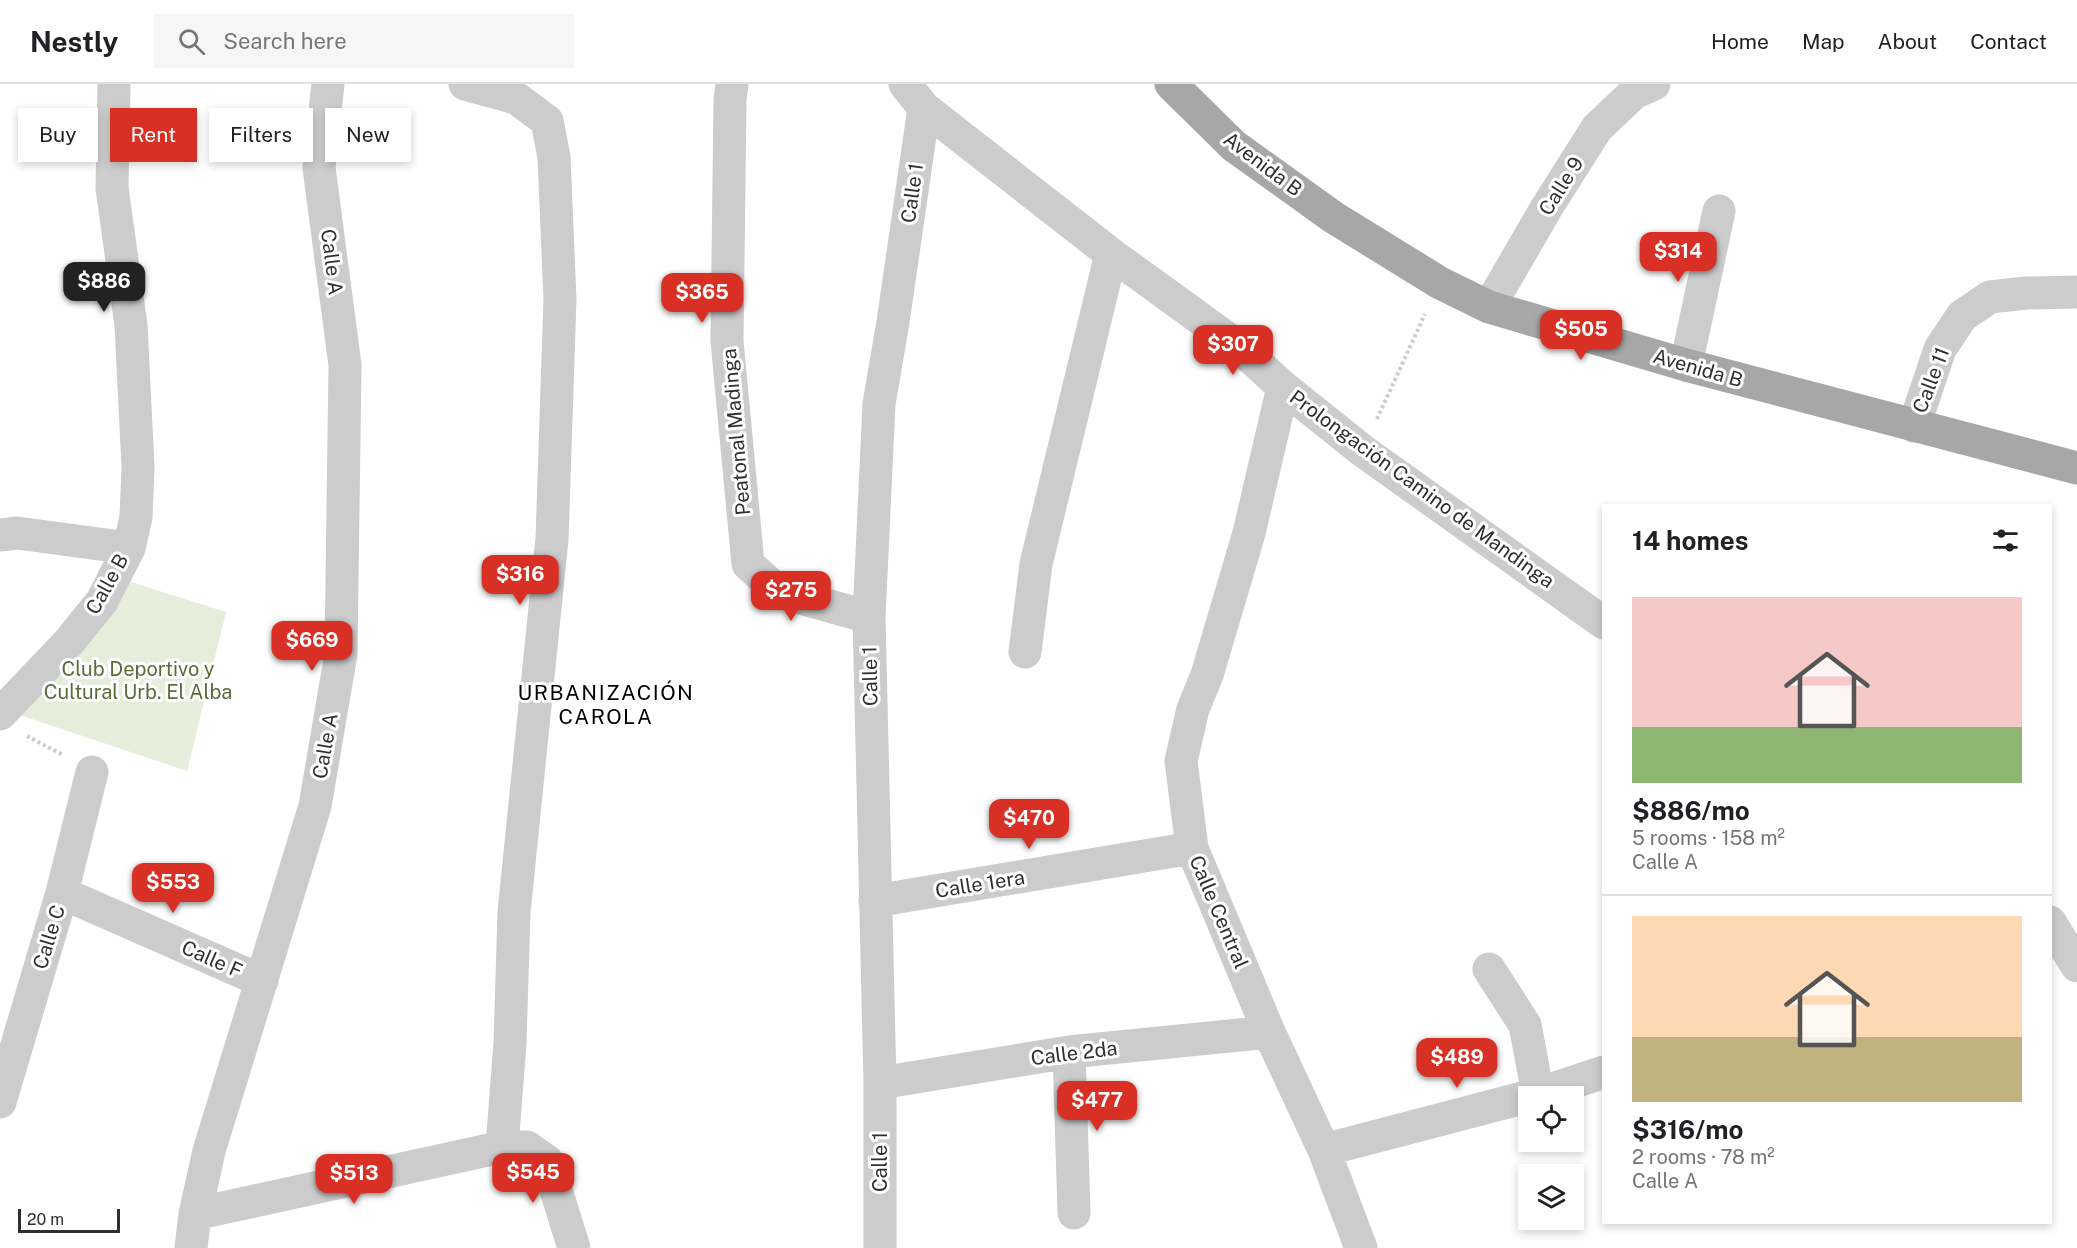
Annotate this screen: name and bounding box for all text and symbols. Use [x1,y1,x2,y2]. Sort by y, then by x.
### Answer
search box [154,14,574,68]
text: Nestly [30,25,118,58]
icon: search [175,25,208,58]
text: Search here [223,28,347,54]
text: Home [1711,29,1769,54]
text: Map [1802,29,1845,54]
text: About [1878,29,1937,54]
text: Contact [1970,29,2047,54]
chip: Buy [18,108,98,162]
chip: Rent [110,108,197,162]
chip: Filters [209,108,313,162]
chip: New [325,108,411,162]
street label: Avenida B [1219,127,1307,201]
street label: Calle 9 [1534,152,1588,220]
street label: Calle 1 [896,162,928,224]
street label: Calle A [316,228,348,296]
pin: $314 [1642,232,1714,283]
text: $314 [1654,239,1702,263]
pin: $886 [68,262,140,313]
text: $886 [77,269,131,293]
pin: $365 [666,273,738,324]
text: $365 [675,280,729,304]
pin: $505 [1545,310,1617,361]
text: $505 [1554,317,1608,341]
pin: $307 [1197,325,1269,376]
text: $307 [1207,332,1259,356]
street label: Avenida B [1650,344,1746,392]
street label: Calle 11 [1908,344,1954,416]
street label: Peatonal Madinga [717,348,755,516]
street label: Prolongación Camino de Mandinga [1285,385,1559,593]
icon: filters [1989,524,2022,557]
text: 14 homes [1632,525,1748,556]
street label: Calle B [81,550,133,618]
pin: $316 [484,555,556,606]
text: $316 [496,562,544,586]
pin: $275 [755,571,827,622]
text: $275 [765,578,817,602]
pin: $669 [276,621,348,672]
text: $669 [285,628,339,652]
icon: home [1773,636,1881,744]
street label: Calle 1 [857,646,883,706]
park label: Club Deportivo y Cultural Urb. El Alba [44,657,232,704]
district label: URBANIZACIÓN CAROLA [518,680,694,729]
street label: Calle A [307,711,343,781]
text: $886/mo [1632,795,1750,826]
pin: $470 [993,799,1065,850]
text: $470 [1003,806,1055,830]
text: 5 rooms · 158 m² [1632,826,1785,850]
text: Calle A [1632,850,1698,874]
street label: Calle Central [1184,852,1254,972]
pin: $553 [137,863,209,914]
street label: Calle 1era [934,865,1026,903]
text: $553 [146,870,200,894]
street label: Calle C [28,902,70,972]
street label: Calle F [178,935,246,983]
icon: home [1773,955,1881,1063]
street label: Calle 2da [1029,1036,1119,1070]
pin: $489 [1421,1038,1493,1089]
text: $489 [1430,1045,1484,1069]
pin: $477 [1061,1081,1133,1132]
map controls [1518,1086,1584,1230]
button: locate [1518,1086,1584,1152]
text: $477 [1071,1088,1123,1112]
text: $316/mo [1632,1114,1743,1145]
street label: Calle 1 [868,1132,892,1192]
text: 2 rooms · 78 m² [1632,1145,1775,1169]
pin: $545 [497,1153,569,1204]
pin: $513 [318,1154,390,1205]
text: $545 [506,1160,560,1184]
text: $513 [330,1161,378,1185]
button: layers [1518,1164,1584,1230]
text: Calle A [1632,1169,1698,1193]
scale bar [18,1206,120,1234]
text: 20 m [27,1210,64,1229]

